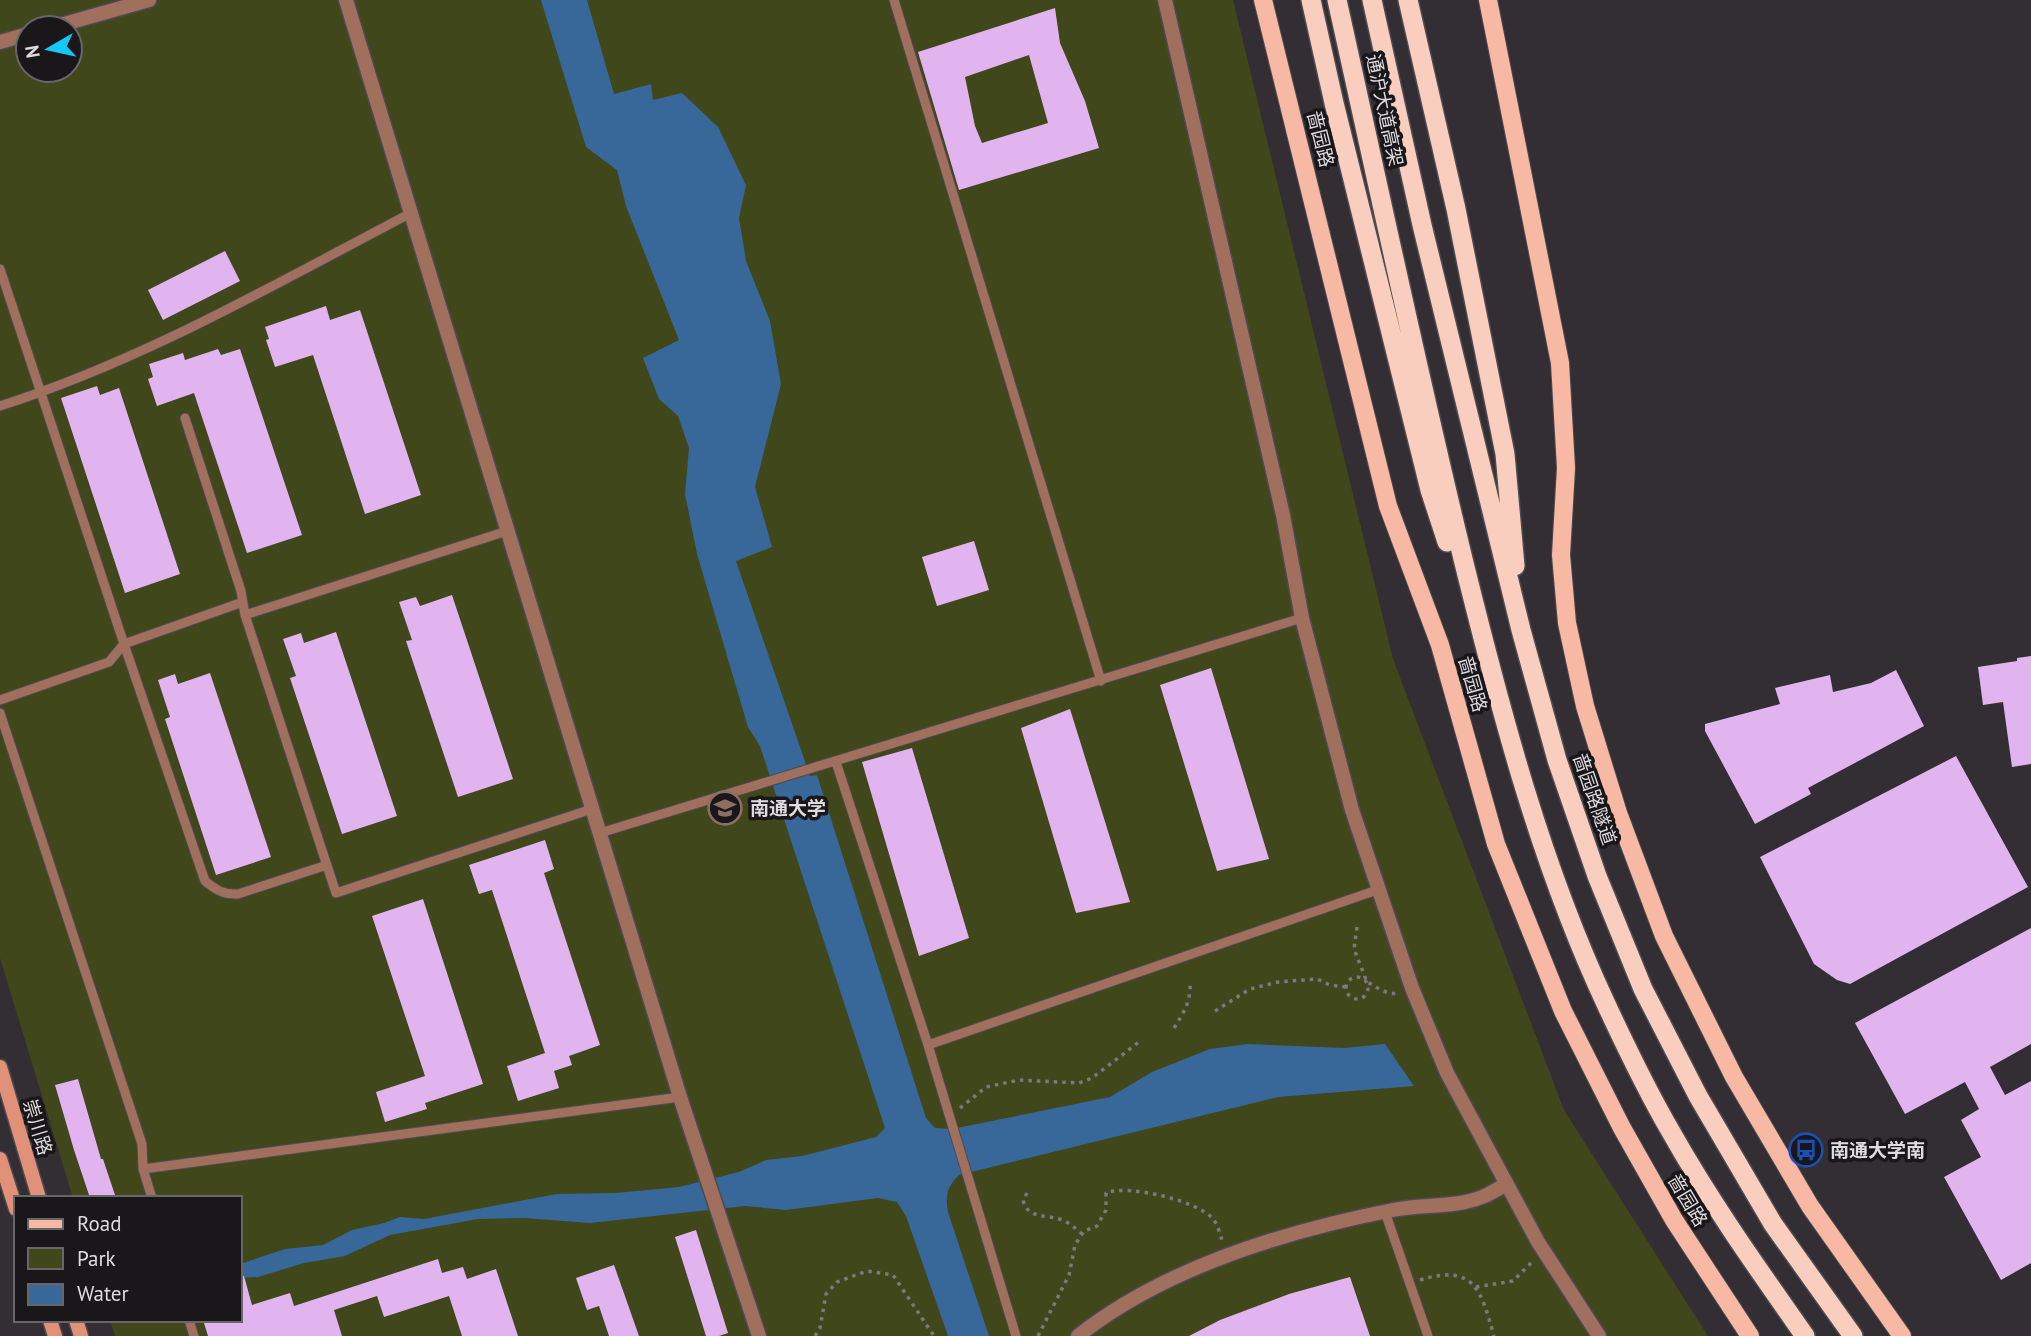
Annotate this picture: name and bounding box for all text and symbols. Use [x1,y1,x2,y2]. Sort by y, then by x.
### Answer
north arrow [14,14,84,84]
text: N [19,44,45,60]
street label: 通沪大道高架 [1361,52,1409,168]
street label: 啬园路 [1302,108,1340,170]
street label: 啬园路 [1454,653,1492,715]
street label: 啬园路隧道 [1568,750,1622,848]
school or university icon: 南通大学 [706,789,744,827]
place label: 南通大学 [750,796,826,820]
street label: 崇川路 [18,1096,58,1158]
bus stop icon: 南通大学南 [1787,1131,1825,1169]
place label: 南通大学南 [1830,1138,1925,1162]
street label: 啬园路 [1663,1169,1713,1231]
legend [14,1196,242,1322]
text: Road [77,1210,121,1237]
text: Park [77,1245,116,1272]
text: Water [77,1280,129,1307]

